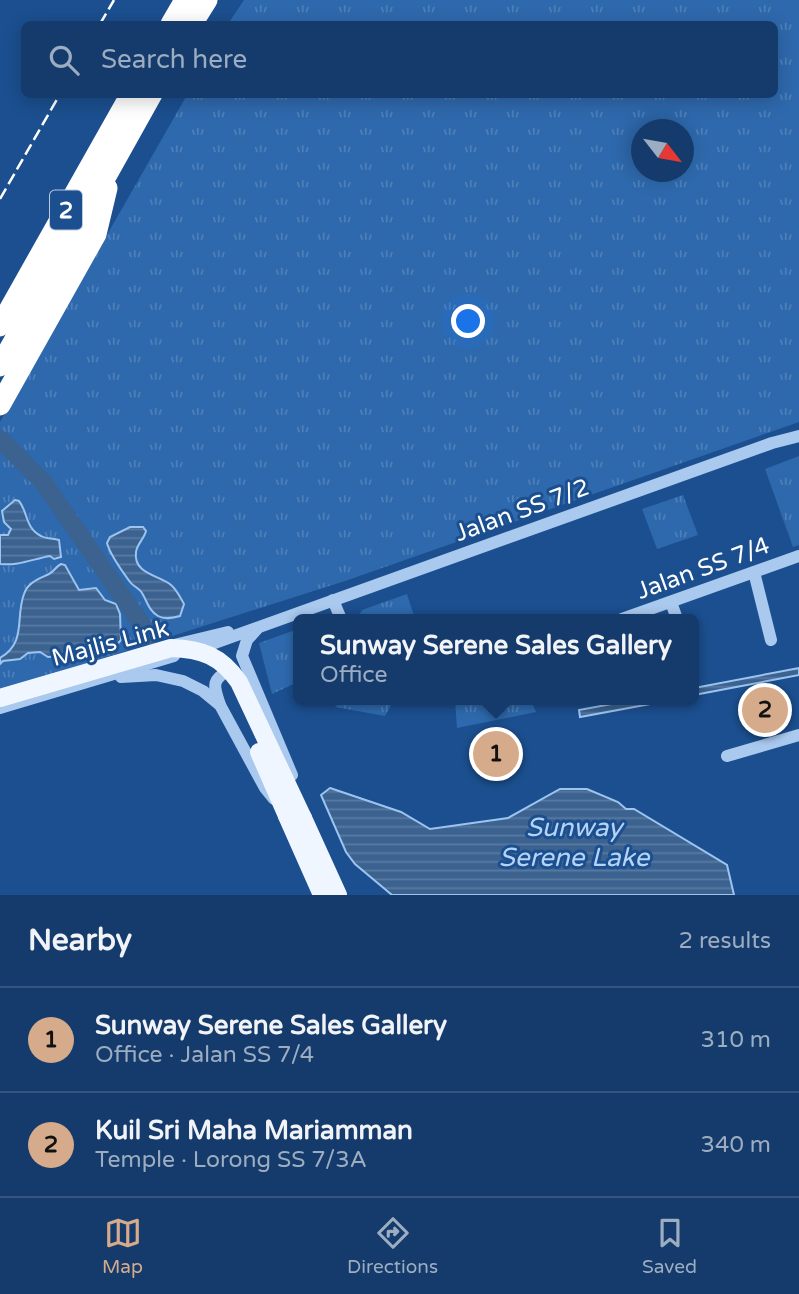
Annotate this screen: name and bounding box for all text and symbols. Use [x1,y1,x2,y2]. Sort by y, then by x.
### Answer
search box [21,21,778,98]
icon: search [45,41,83,79]
text: Search here [101,44,247,75]
north arrow [631,119,694,182]
road number: 2 [50,190,82,230]
your location [451,304,485,338]
street label: Jalan SS 7/2 [451,473,593,548]
street label: Jalan SS 7/4 [633,531,774,606]
street label: Majlis Link [48,614,172,673]
popup [293,614,699,705]
text: Sunway Serene Sales Gallery [320,630,672,661]
text: Office [320,661,388,689]
pin: 2 [742,684,788,736]
pin: 1 [473,728,519,780]
water label: Sunway Serene Lake [499,812,651,873]
text: Nearby [28,922,132,959]
text: 2 results [678,927,771,955]
text: Sunway Serene Sales Gallery [95,1010,447,1041]
text: 1 [44,1026,58,1054]
text: 310 m [701,1026,771,1054]
text: Office · Jalan SS 7/4 [95,1041,314,1069]
text: Kuil Sri Maha Mariamman [95,1115,413,1146]
text: 2 [44,1131,58,1159]
text: 340 m [701,1131,771,1159]
text: Temple · Lorong SS 7/3A [95,1146,367,1174]
tab: Map [102,1214,143,1278]
tab: Directions [347,1214,438,1278]
tab: Saved [642,1214,697,1278]

